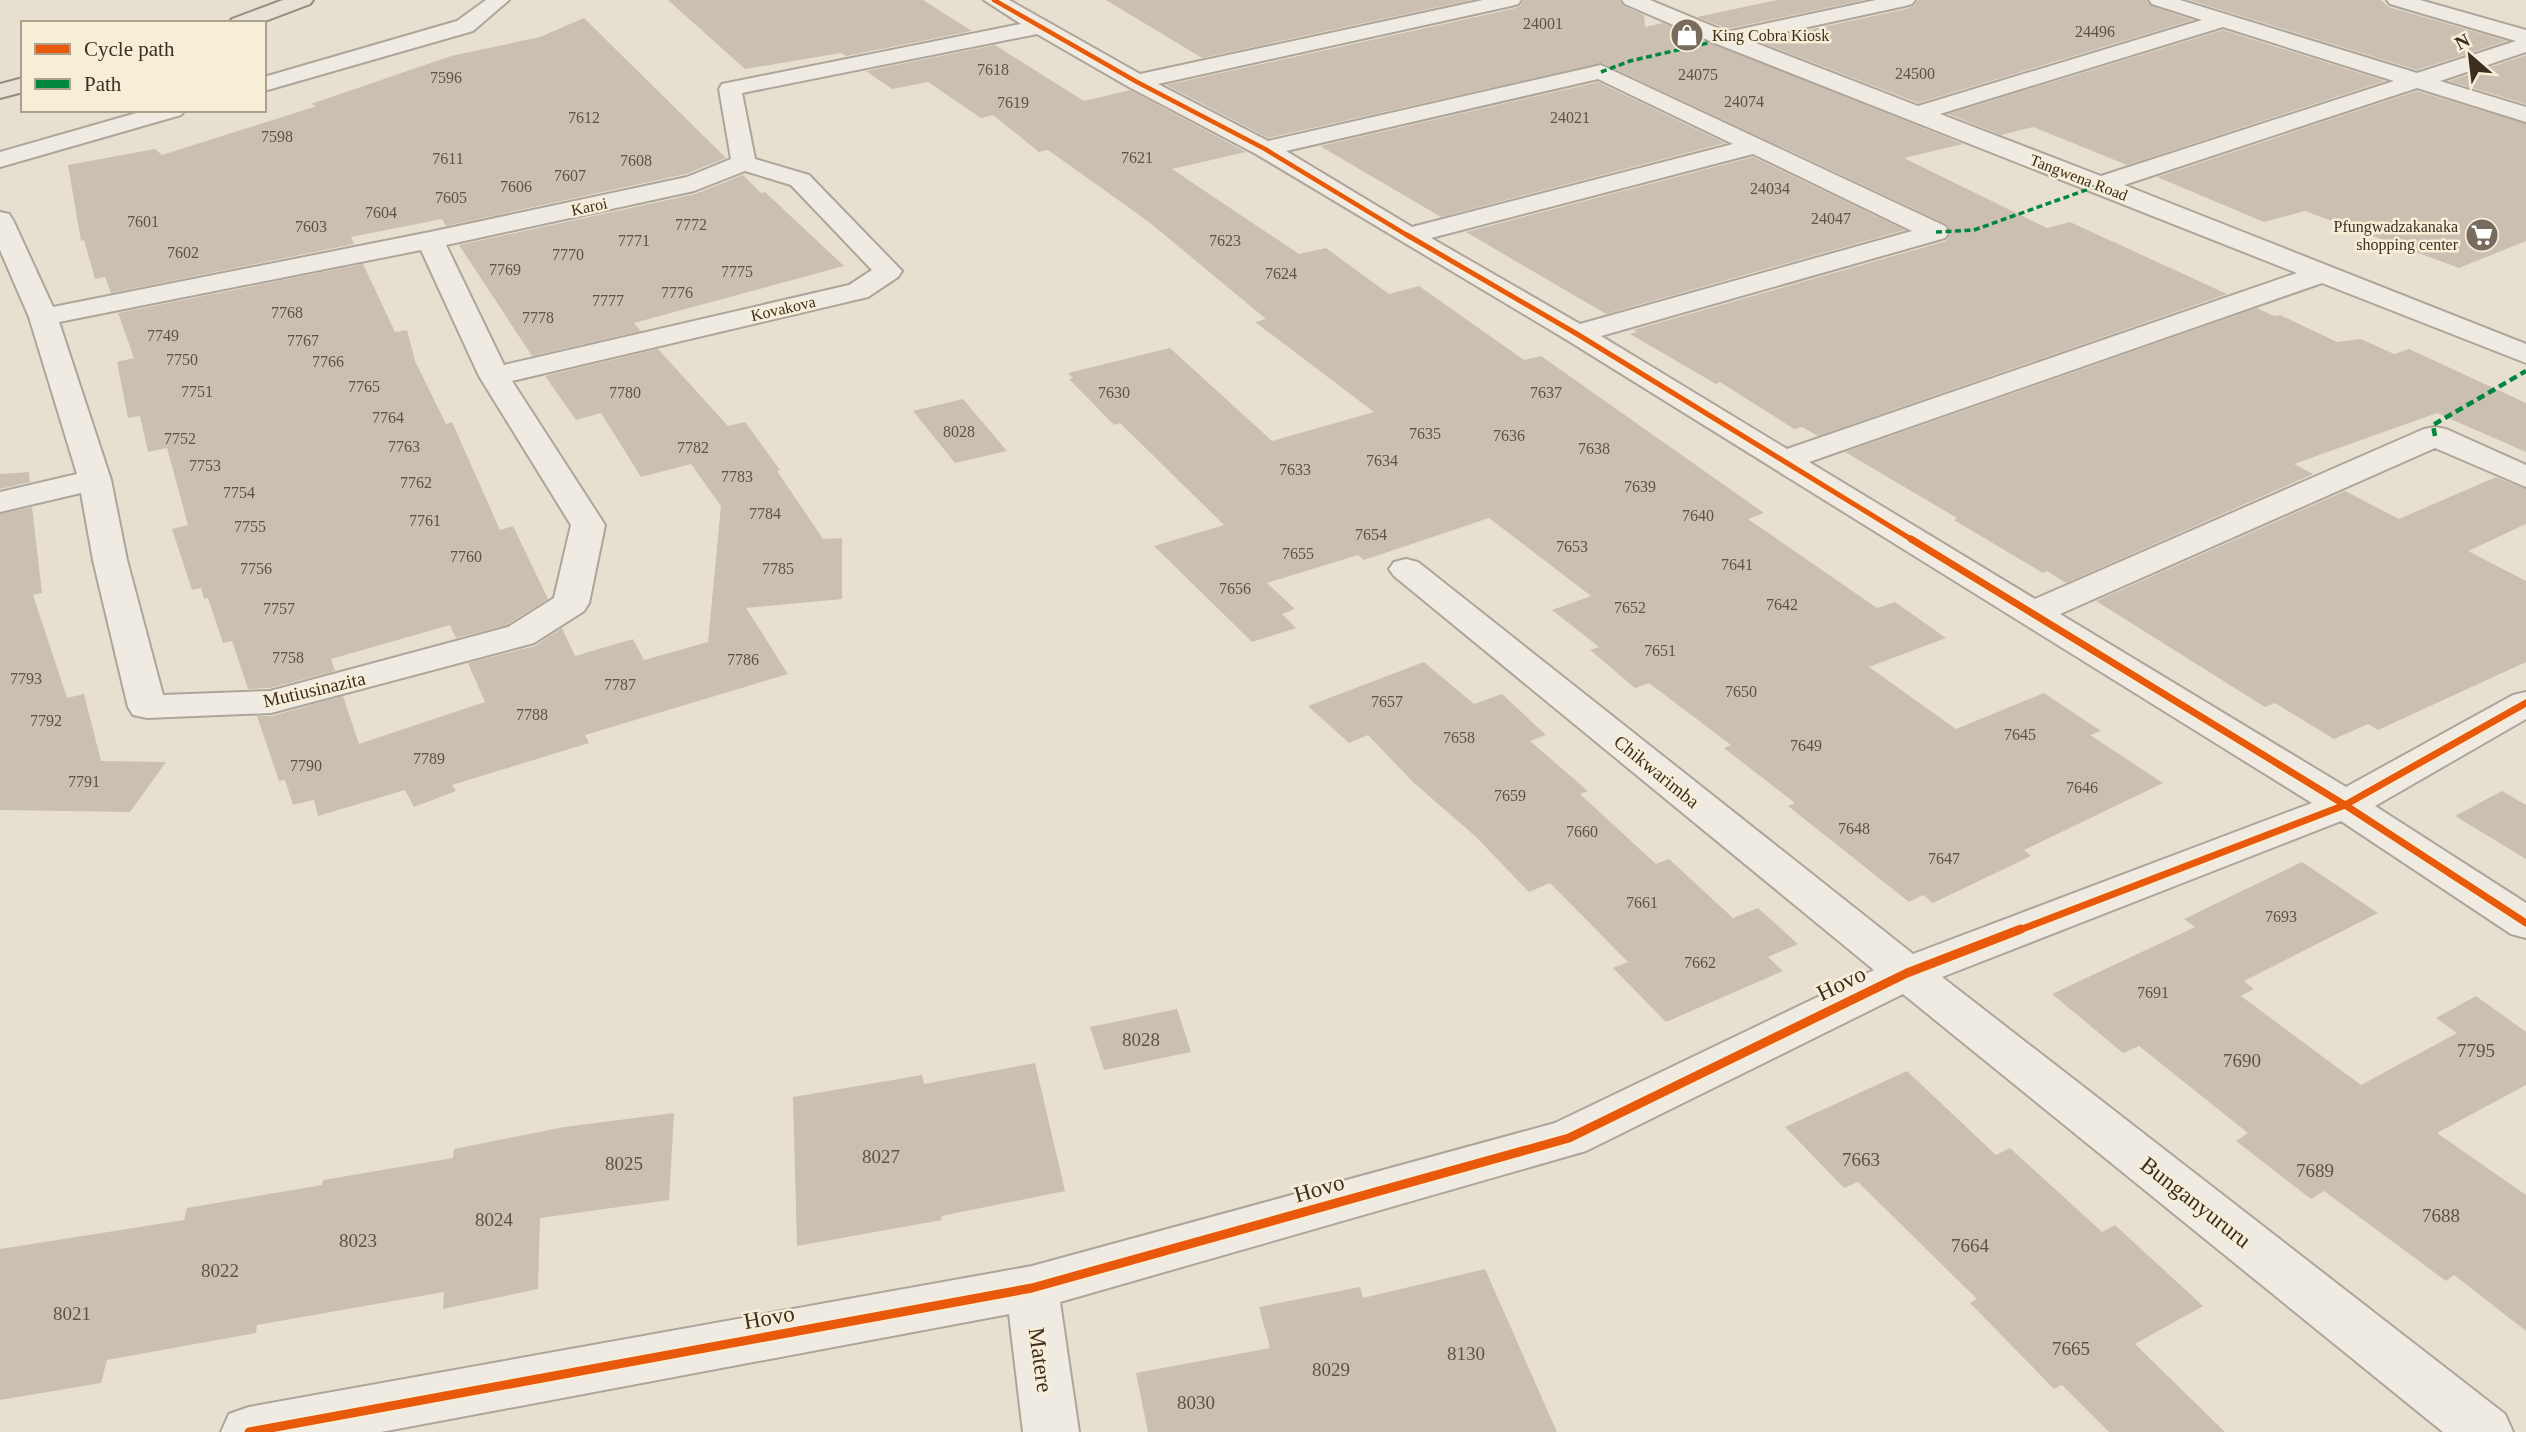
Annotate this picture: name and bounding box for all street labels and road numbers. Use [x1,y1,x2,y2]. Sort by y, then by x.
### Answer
street label: Tangwena Road [2027,151,2130,205]
street label: Karoi [570,194,609,219]
street label: Kovakova [749,293,817,324]
street label: Mutiusinazita [261,667,368,711]
street label: Chikwarimba [1610,731,1704,812]
street label: Hovo [1813,961,1870,1006]
street label: Bunganyururu [2136,1152,2256,1253]
street label: Hovo [1291,1169,1347,1208]
street label: Hovo [742,1301,796,1334]
street label: Matere [1024,1326,1057,1394]

